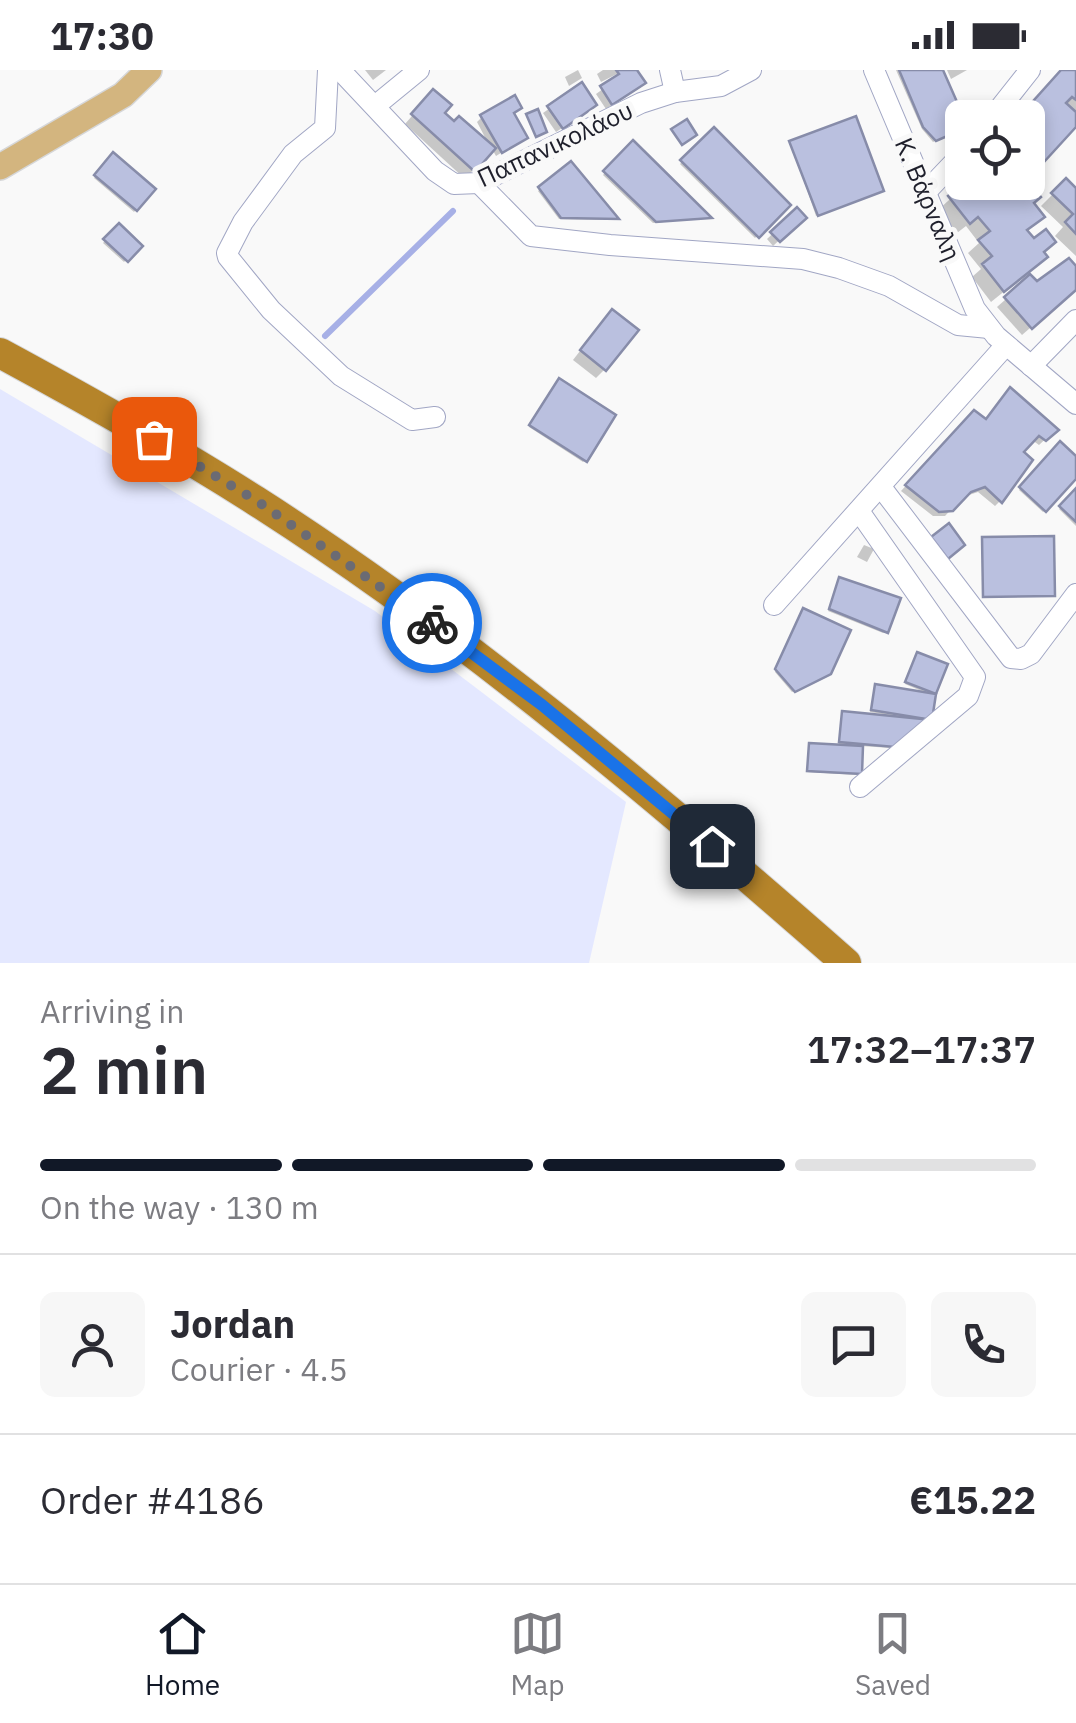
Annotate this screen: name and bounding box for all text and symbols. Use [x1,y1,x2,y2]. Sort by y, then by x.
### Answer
text: 17:30 [50,11,154,60]
street label: Παπανικολάου [472,93,638,194]
map controls [945,100,1045,200]
button: locate [945,100,1045,200]
street label: Κ. Βάρναλη [888,132,969,265]
pin [112,397,197,482]
icon: bag [127,412,182,467]
courier [382,573,482,673]
icon: bike [405,596,460,651]
pin [670,804,755,889]
icon: home [685,819,740,874]
text: Arriving in [40,990,185,1032]
text: 17:32–17:37 [807,1024,1036,1073]
text: 2 min [40,1027,208,1112]
text: On the way · 130 m [40,1186,319,1228]
button: person [40,1292,145,1397]
button: chat [801,1292,906,1397]
button: phone [931,1292,1036,1397]
text: Jordan [170,1299,295,1348]
text: Courier · 4.5 [170,1348,348,1390]
text: Order #4186 [40,1475,265,1524]
text: €15.22 [909,1475,1036,1524]
tab: Home [145,1606,220,1703]
tab: Map [510,1606,565,1703]
tab: Saved [855,1606,931,1703]

